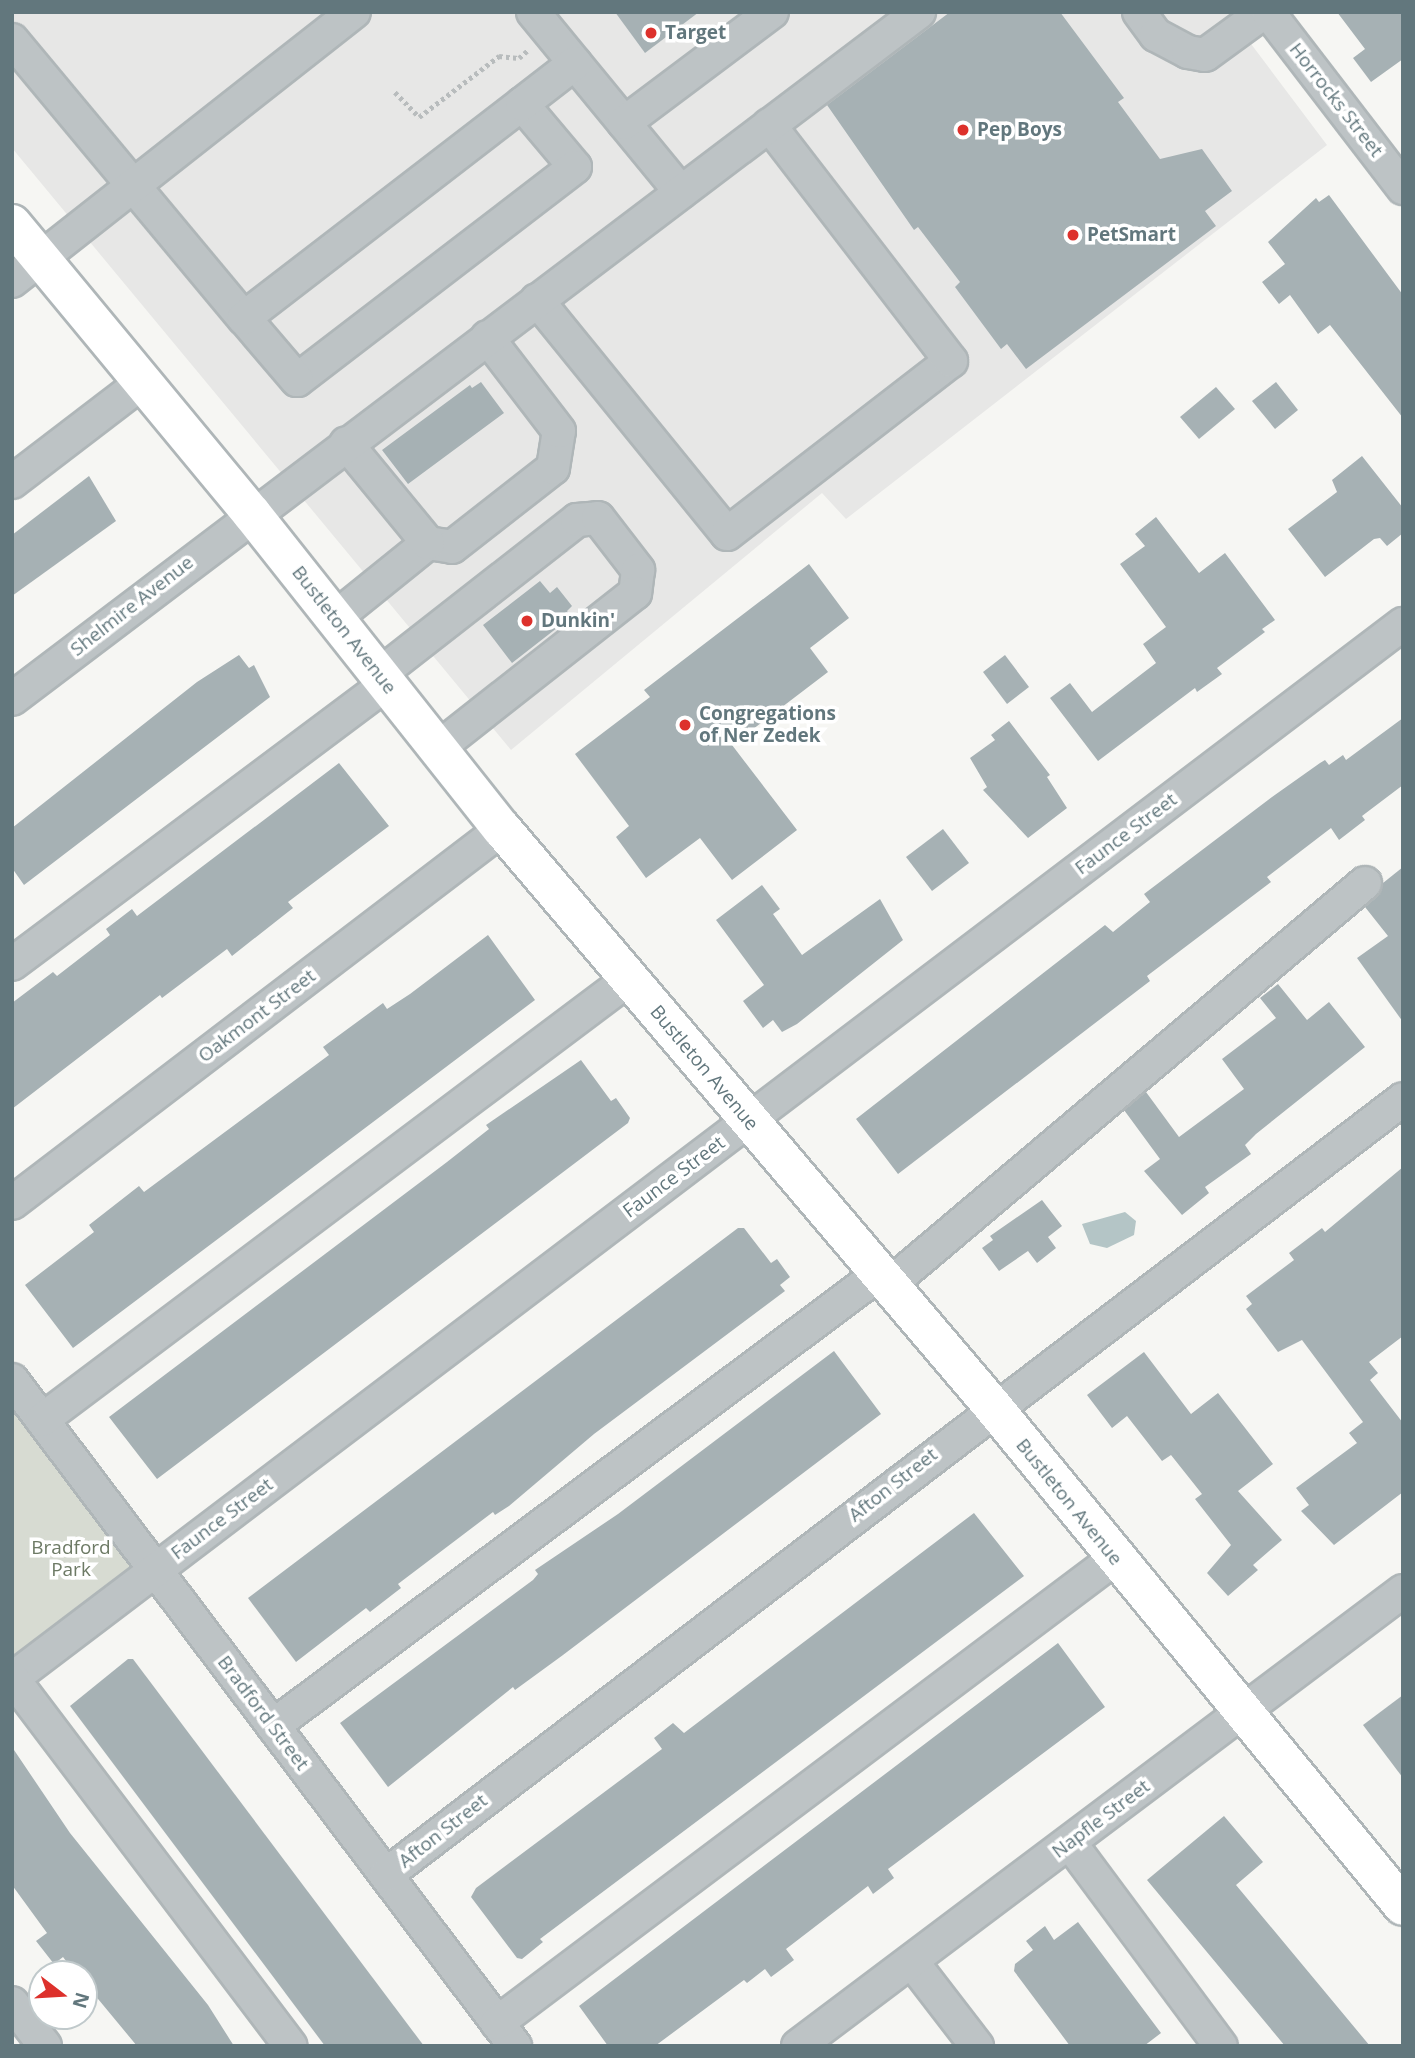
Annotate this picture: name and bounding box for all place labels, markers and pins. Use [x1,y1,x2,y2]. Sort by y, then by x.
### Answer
place label: Target [665,22,726,44]
marker: Target [643,25,659,41]
place label: Pep Boys [977,119,1062,141]
marker: Pep Boys [955,122,971,138]
place label: PetSmart [1087,224,1176,246]
marker: PetSmart [1065,227,1081,243]
place label: Dunkin' [541,610,615,632]
marker: Dunkin' [519,613,535,629]
place label: Congregations of Ner Zedek [699,703,836,747]
marker: Congregations of Ner Zedek [677,717,693,733]

